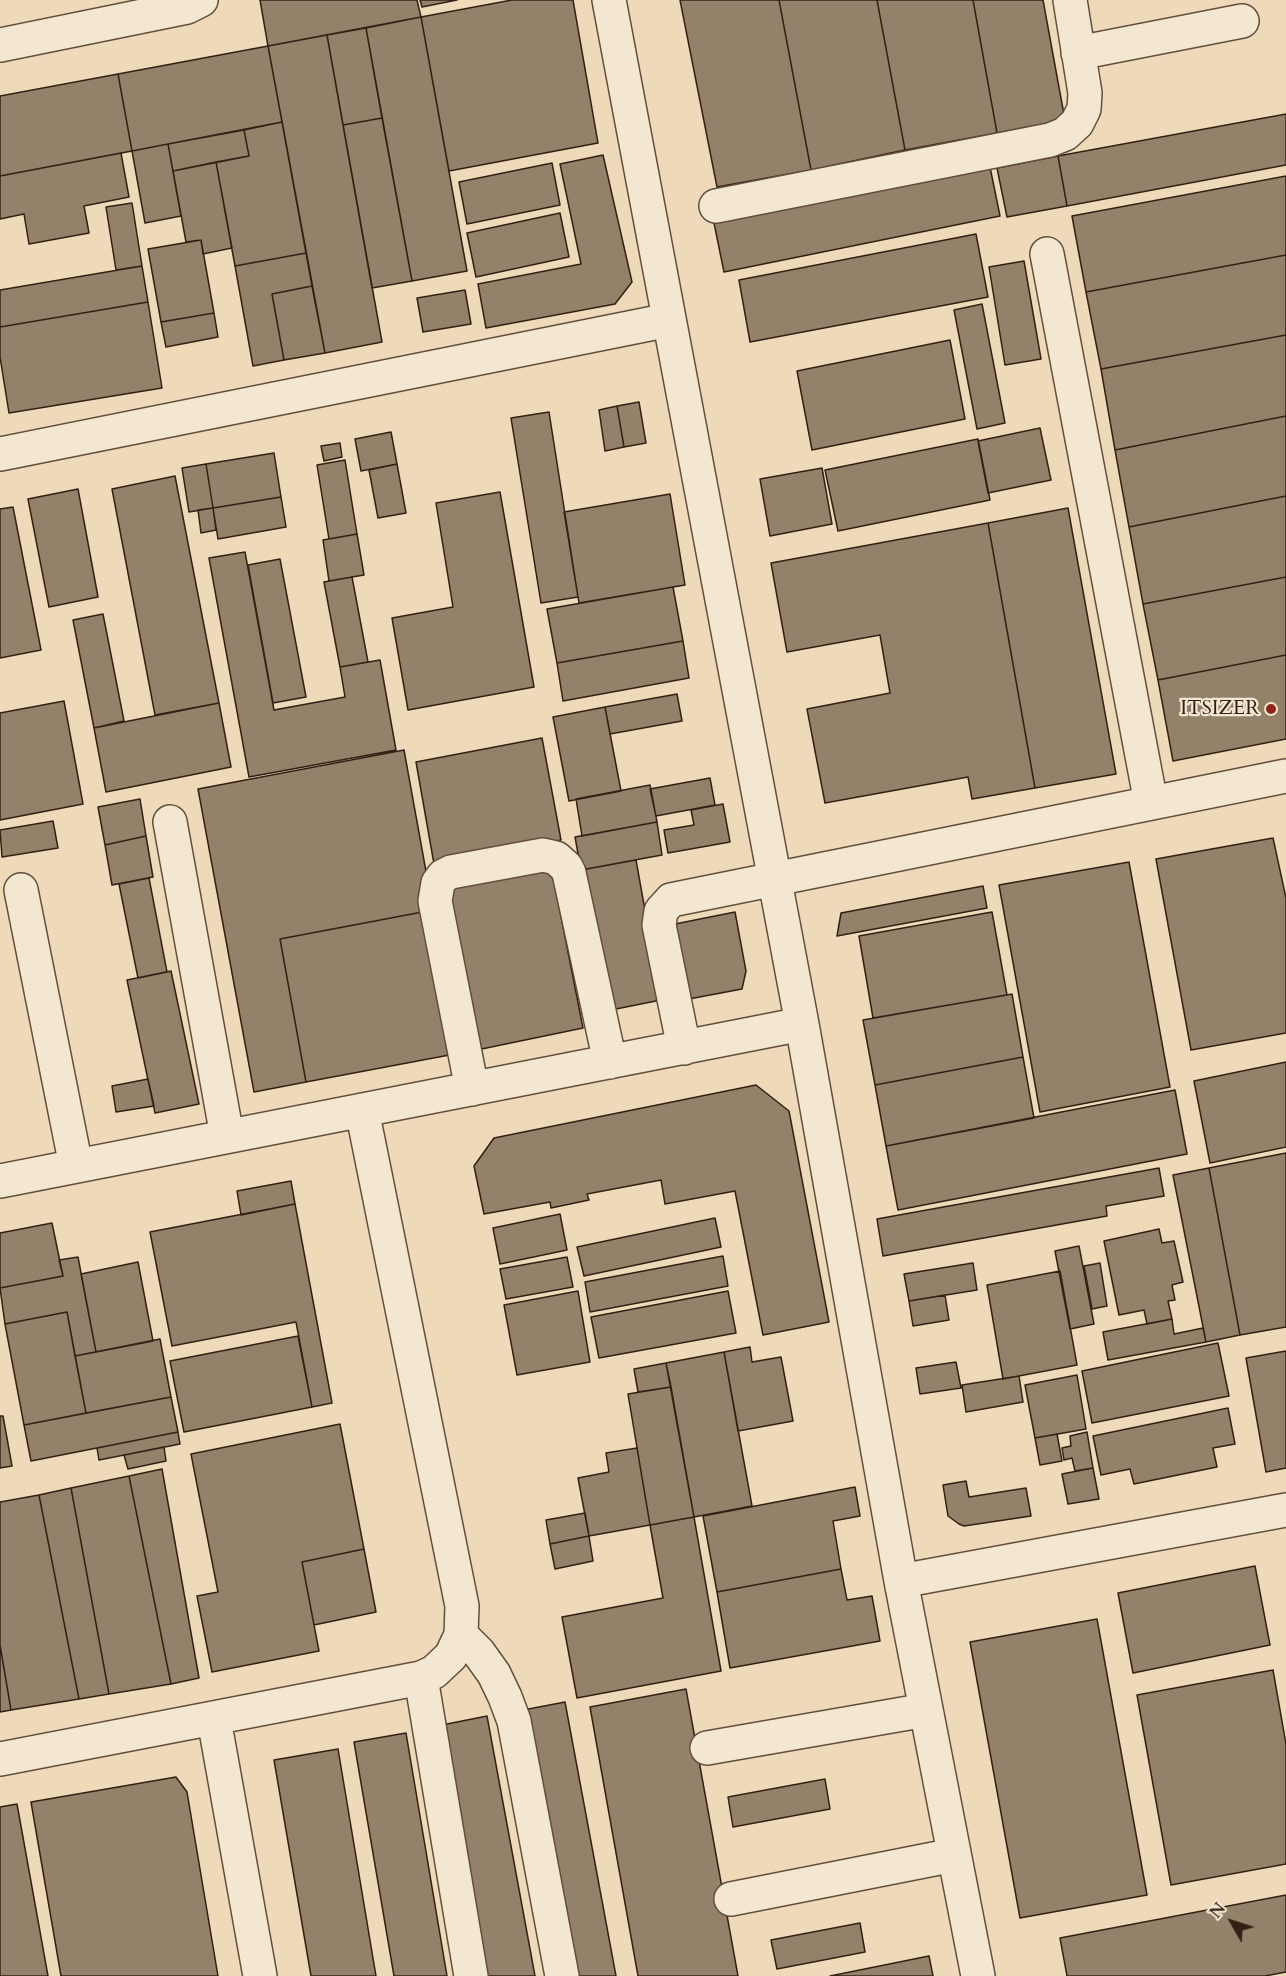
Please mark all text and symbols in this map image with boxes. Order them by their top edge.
place label: ITSIZER [1180,697,1259,721]
marker: ITSIZER [1264,702,1278,716]
north arrow [1202,1892,1262,1952]
text: N [1205,1898,1231,1923]

